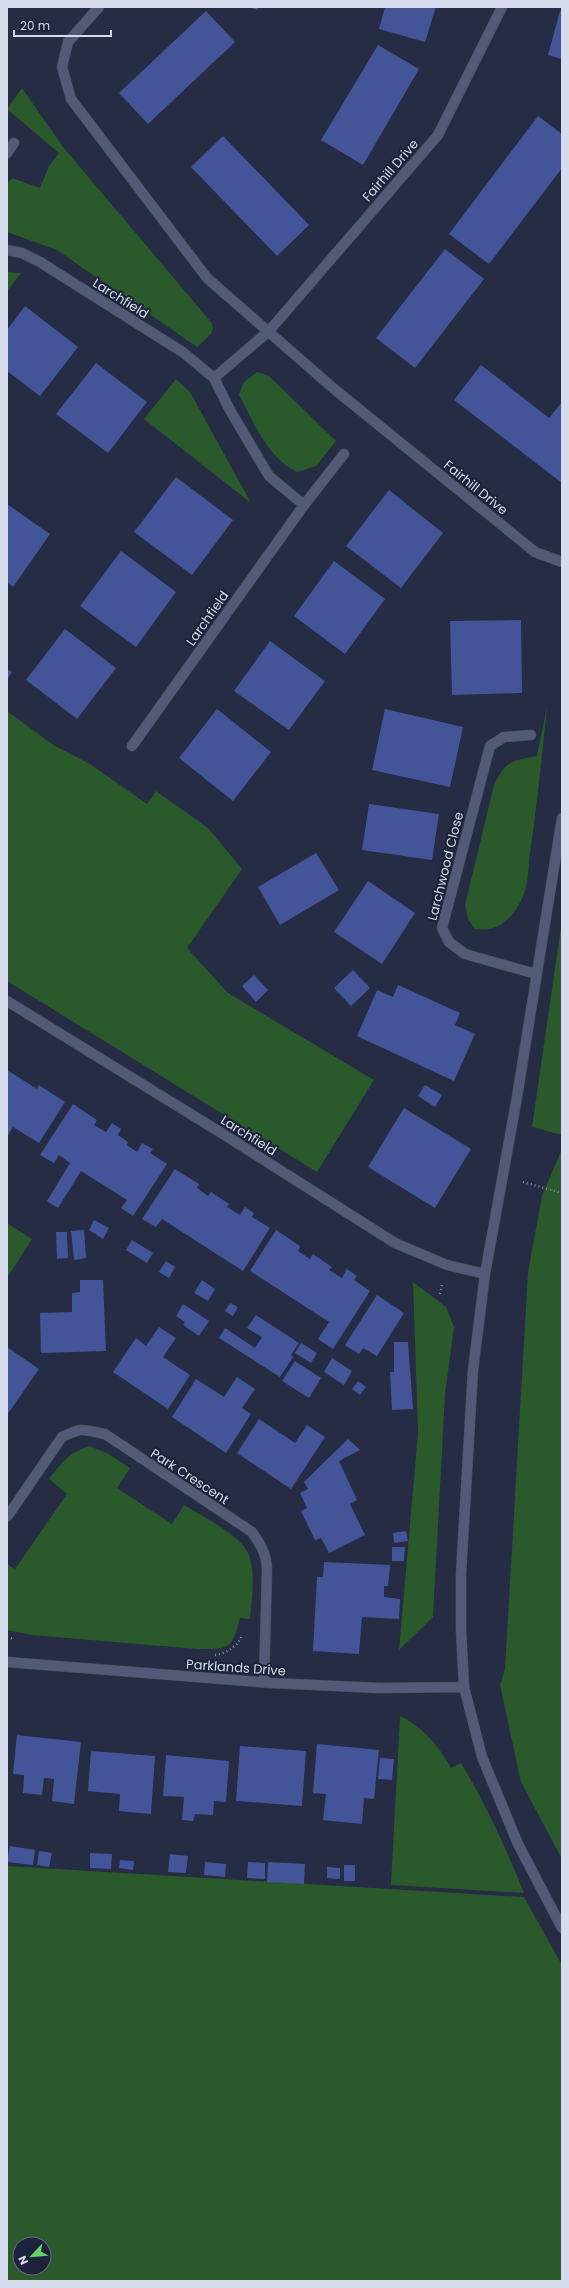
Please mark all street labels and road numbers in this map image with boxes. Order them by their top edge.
street label: Fairhill Drive [358,135,423,206]
street label: Larchfield [89,274,152,323]
street label: Fairhill Drive [440,456,512,519]
street label: Larchfield [182,587,233,650]
street label: Larchwood Close [423,810,468,922]
street label: Larchfield [217,1111,280,1160]
street label: Park Crescent [147,1444,233,1509]
street label: Parklands Drive [186,1655,286,1680]

